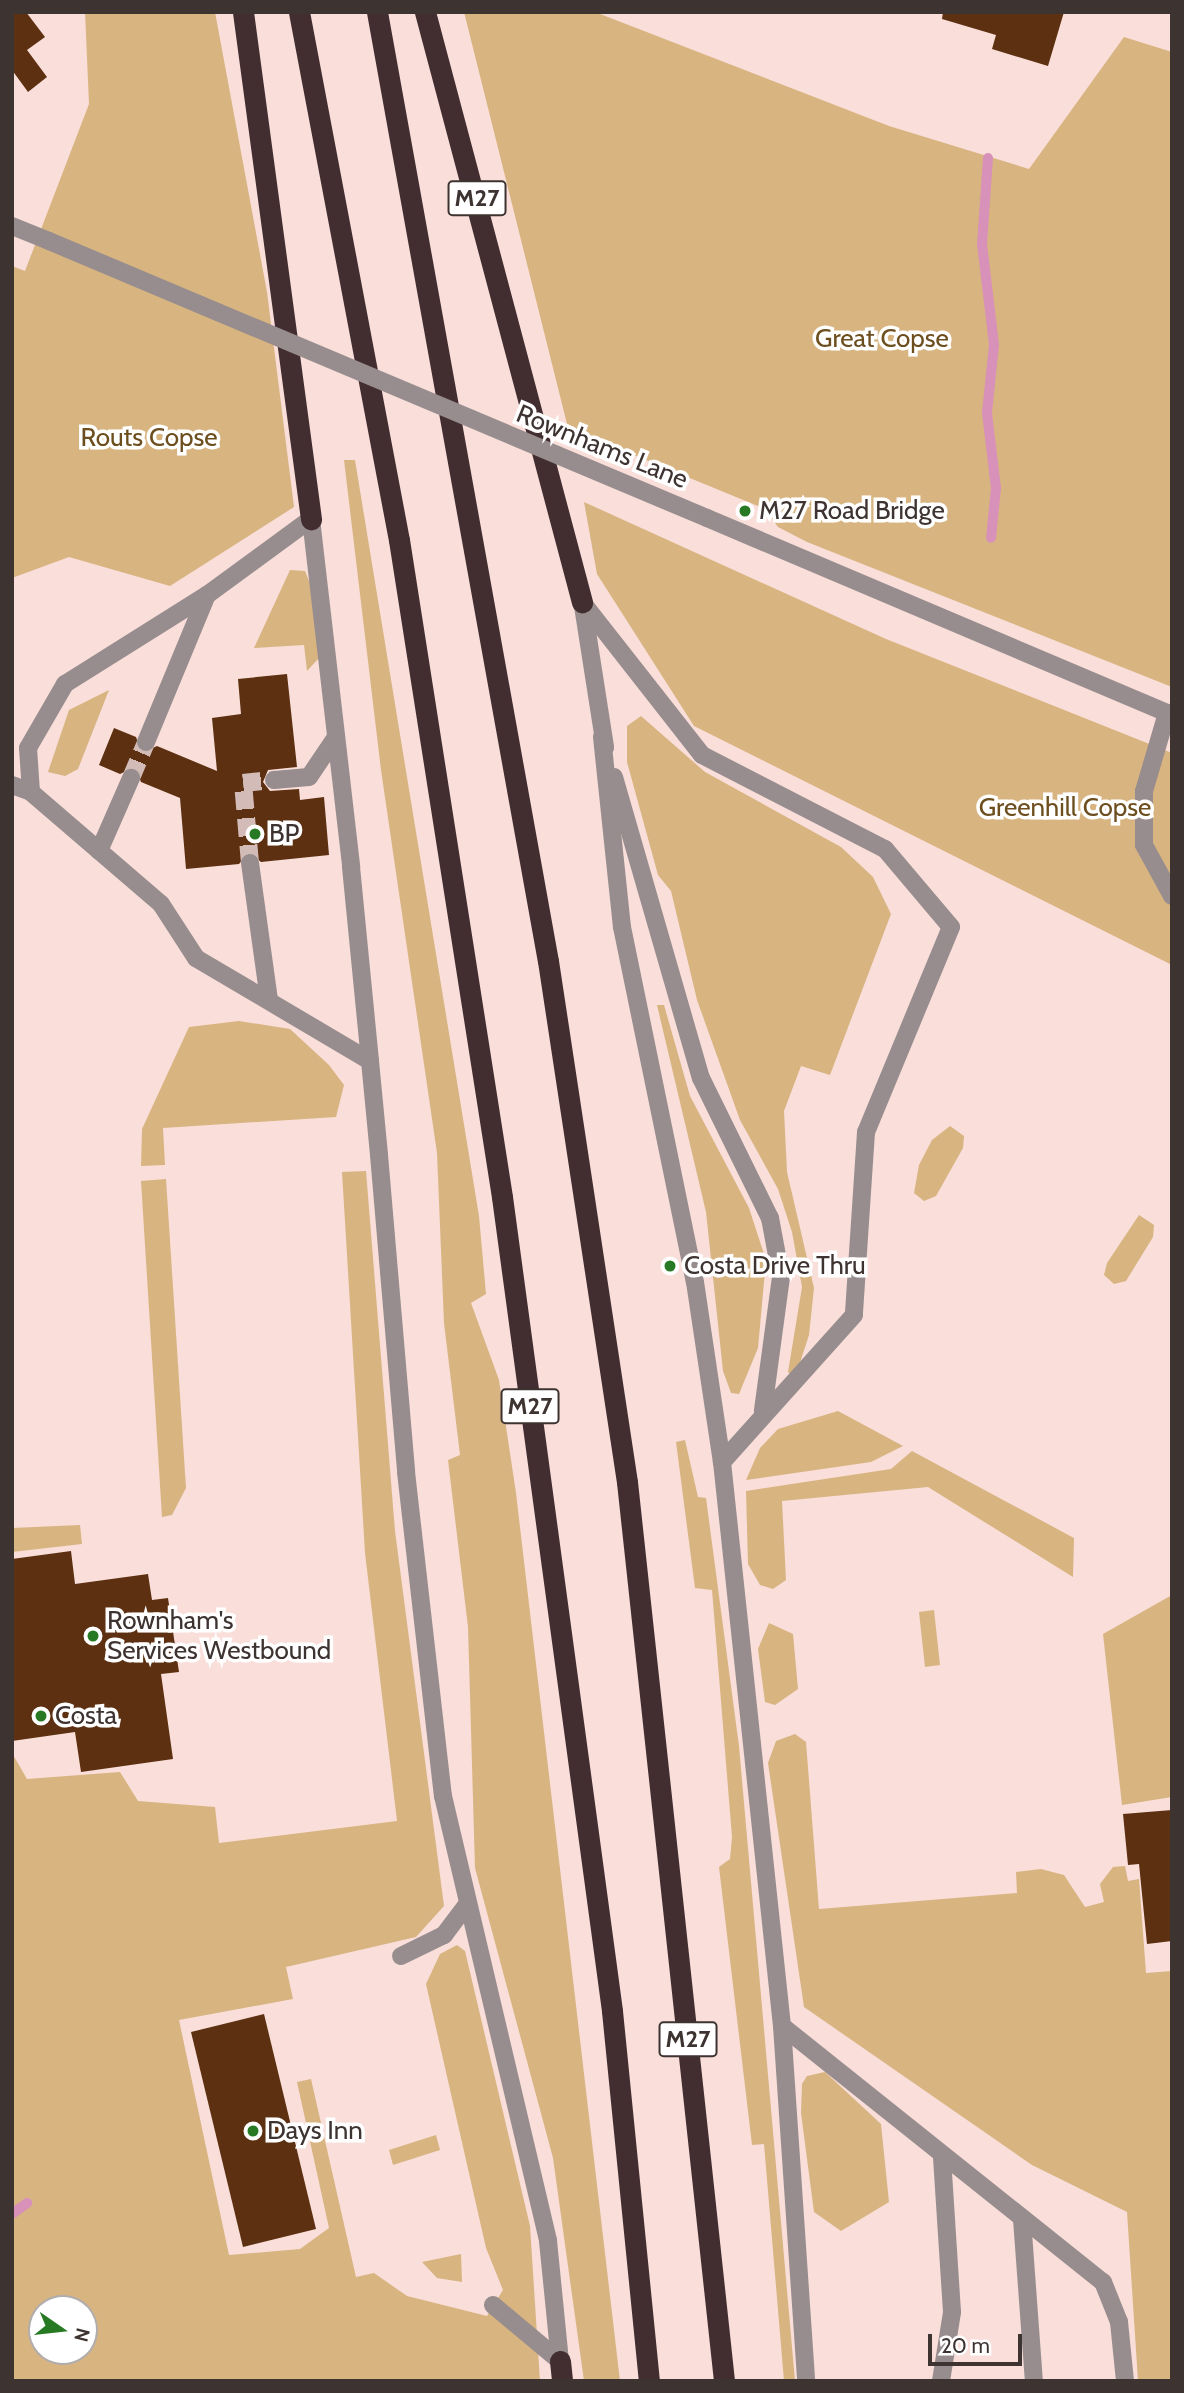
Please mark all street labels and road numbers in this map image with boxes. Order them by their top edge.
road number: M27 [447,178,507,218]
street label: Rownhams Lane [512,398,692,496]
road number: M27 [500,1386,560,1426]
road number: M27 [658,2018,718,2060]

